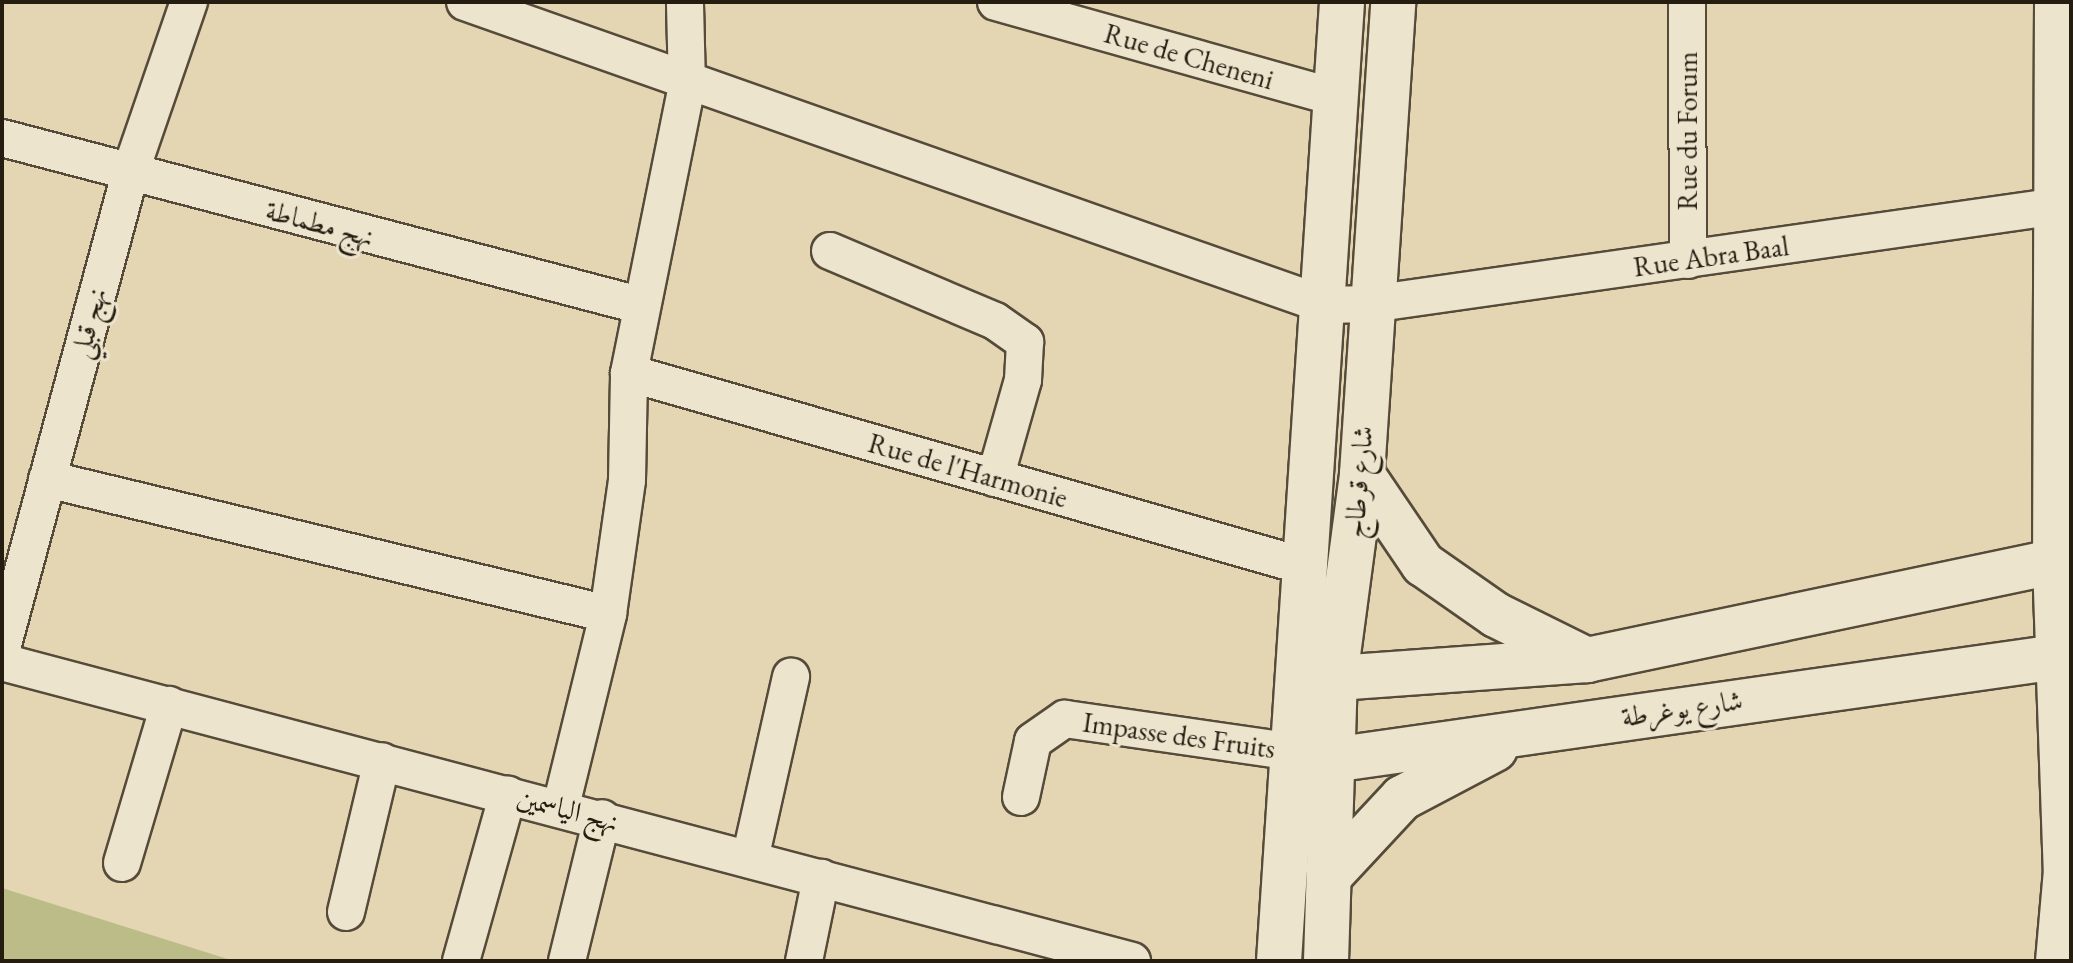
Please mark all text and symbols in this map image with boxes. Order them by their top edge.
street label: Rue de Cheneni [1101,16,1277,96]
street label: Rue du Forum [1670,51,1704,211]
street label: نهج مطماطة [262,192,378,254]
street label: Rue Abra Baal [1631,228,1791,284]
street label: نهج قبلي [62,284,114,362]
street label: شارع قرطاج [1336,424,1380,540]
street label: Rue de l'Harmonie [865,426,1071,514]
street label: شارع يوغرطة [1619,683,1745,733]
street label: Impasse des Fruits [1081,705,1277,765]
street label: نهج الياسمين [514,779,622,839]

